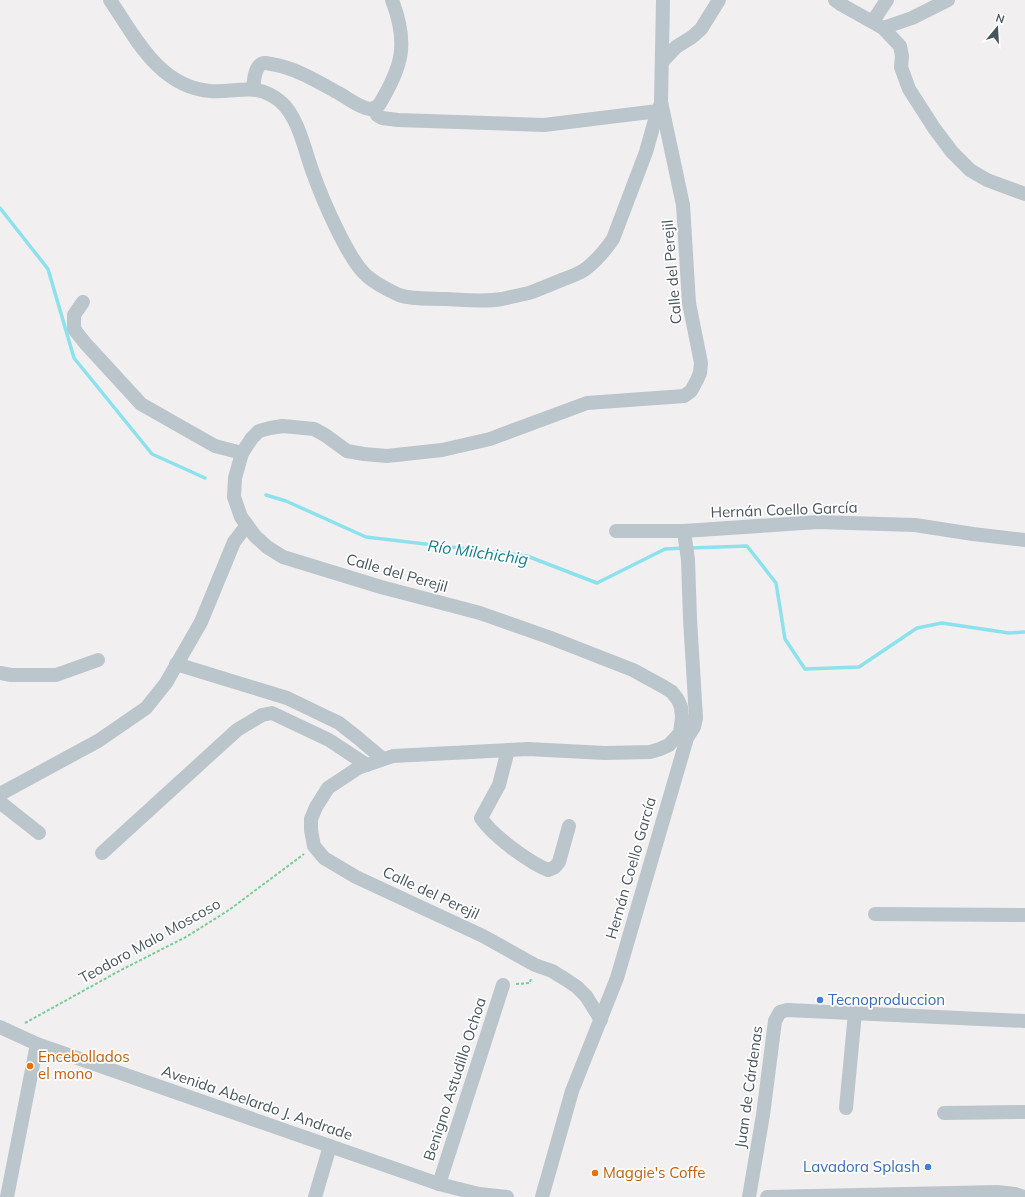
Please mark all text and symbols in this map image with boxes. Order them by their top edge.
north arrow [977,8,1017,48]
text: N [994,11,1006,26]
street label: Calle del Perejil [657,219,686,325]
street label: Hernán Coello García [710,497,858,522]
water label: Río Milchichig [426,535,530,569]
street label: Calle del Perejil [344,549,450,596]
street label: Hernán Coello García [601,795,660,941]
street label: Calle del Perejil [380,862,483,923]
street label: Teodoro Malo Moscoso [76,894,224,987]
place label: Tecnoproduccion [828,990,945,1009]
street label: Benigno Astudillo Ochoa [419,995,490,1163]
marker: Tecnoproduccion [815,995,825,1005]
street label: Juan de Cárdenas [731,1025,766,1149]
place label: Encebollados el mono [38,1047,130,1083]
marker: Encebollados el mono [25,1061,35,1071]
street label: Avenida Abelardo J. Andrade [159,1061,355,1144]
place label: Lavadora Splash [803,1157,920,1176]
marker: Lavadora Splash [923,1162,933,1172]
place label: Maggie's Coffe [603,1163,705,1182]
marker: Maggie's Coffe [590,1168,600,1178]

